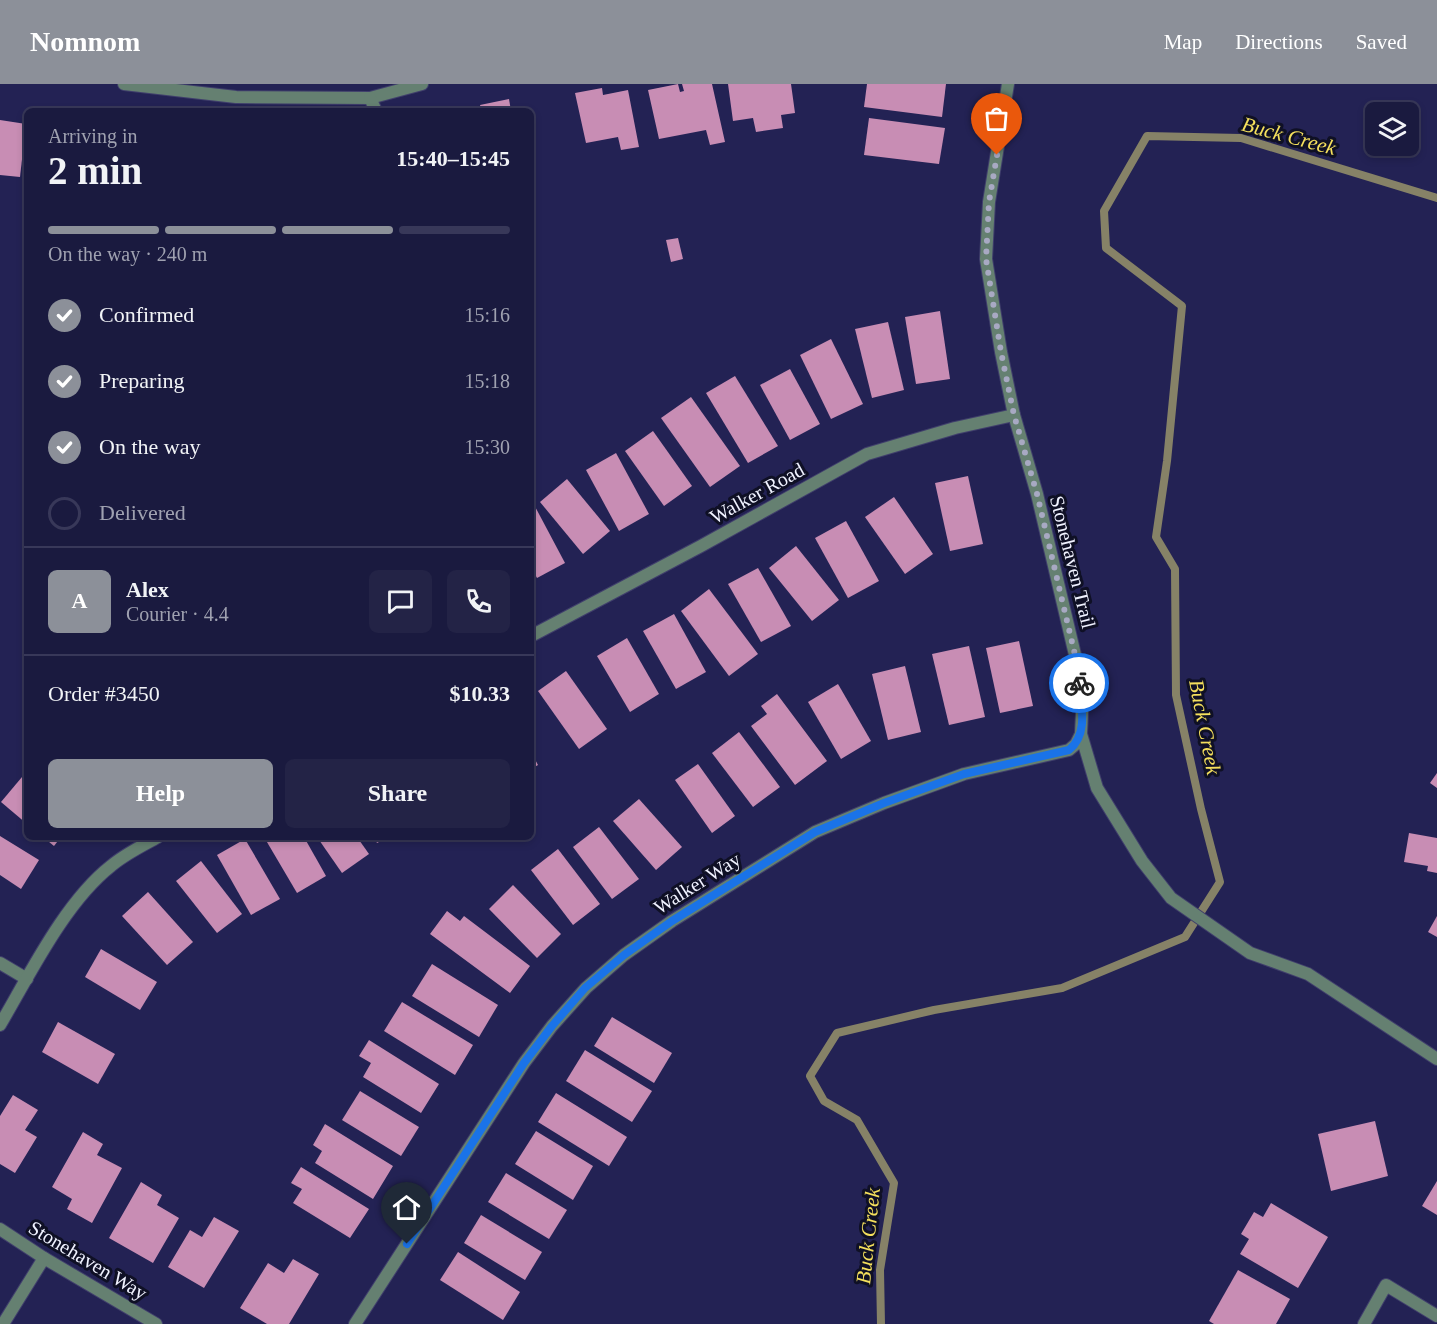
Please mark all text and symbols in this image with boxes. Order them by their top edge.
text: Nomnom [30,26,140,57]
text: Map [1164,30,1202,54]
text: Directions [1235,30,1323,54]
text: Saved [1356,30,1407,54]
pin [971,93,1022,155]
icon: bag [980,102,1013,135]
map controls [1365,102,1419,156]
button: layers [1365,102,1419,156]
water label: Buck Creek [1239,112,1339,160]
text: Arriving in [48,125,137,147]
text: 15:40–15:45 [396,146,510,171]
text: 2 min [48,149,142,192]
text: On the way · 240 m [48,243,207,265]
icon: check [48,299,81,332]
text: Confirmed [99,302,194,327]
text: 15:16 [464,304,510,326]
icon: check [48,365,81,398]
text: Preparing [99,368,185,393]
text: 15:18 [464,370,510,392]
icon: check [48,431,81,464]
text: On the way [99,434,200,459]
text: 15:30 [464,436,510,458]
street label: Walker Road [706,458,808,528]
street label: Stonehaven Trail [1046,493,1100,631]
text: Delivered [99,500,186,525]
button: chat [369,570,432,633]
button: phone [447,570,510,633]
text: Alex [126,577,169,602]
text: A [72,588,87,613]
text: Courier · 4.4 [126,603,229,625]
courier [1049,653,1109,713]
icon: bike [1063,667,1096,700]
water label: Buck Creek [1184,677,1226,777]
text: Order #3450 [48,681,160,706]
text: $10.33 [450,681,510,706]
button: Help [48,759,273,828]
button: Share [285,759,510,828]
street label: Walker Way [650,848,745,919]
pin [381,1182,432,1244]
water label: Buck Creek [851,1186,885,1285]
icon: home [390,1191,423,1224]
street label: Stonehaven Way [24,1216,151,1305]

